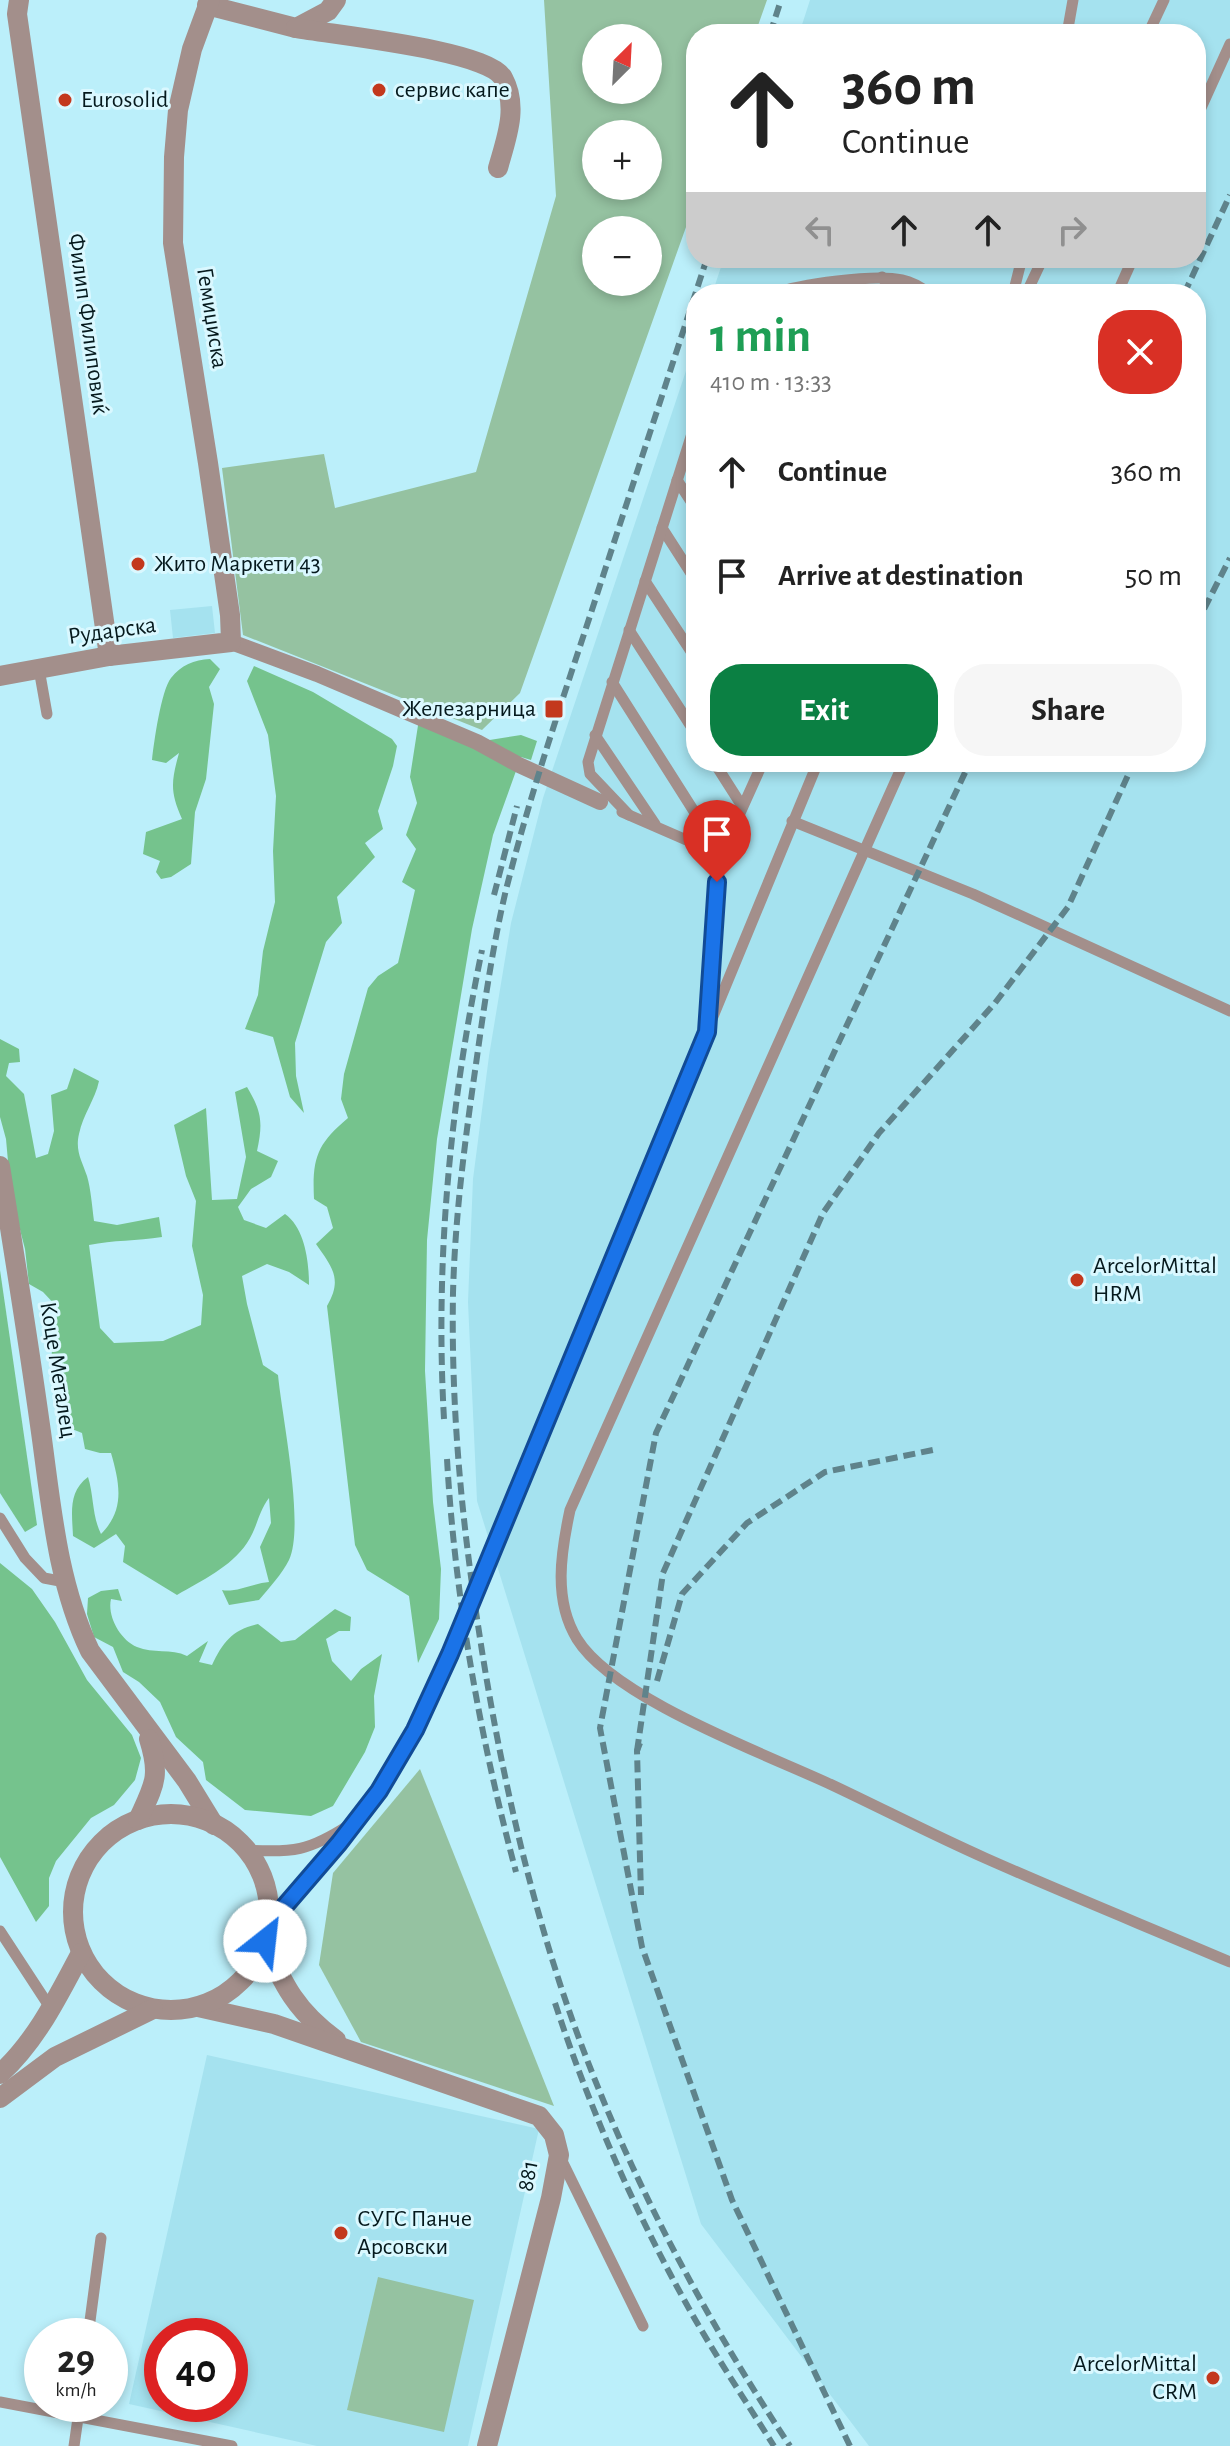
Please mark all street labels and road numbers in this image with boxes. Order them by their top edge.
street label: Филип Филиповиќ [63,232,113,416]
street label: Гемиџиска [192,266,232,370]
street label: Рударска [66,613,158,649]
street label: Коце Металец [35,1300,81,1440]
street label: 881 [513,2158,543,2194]

